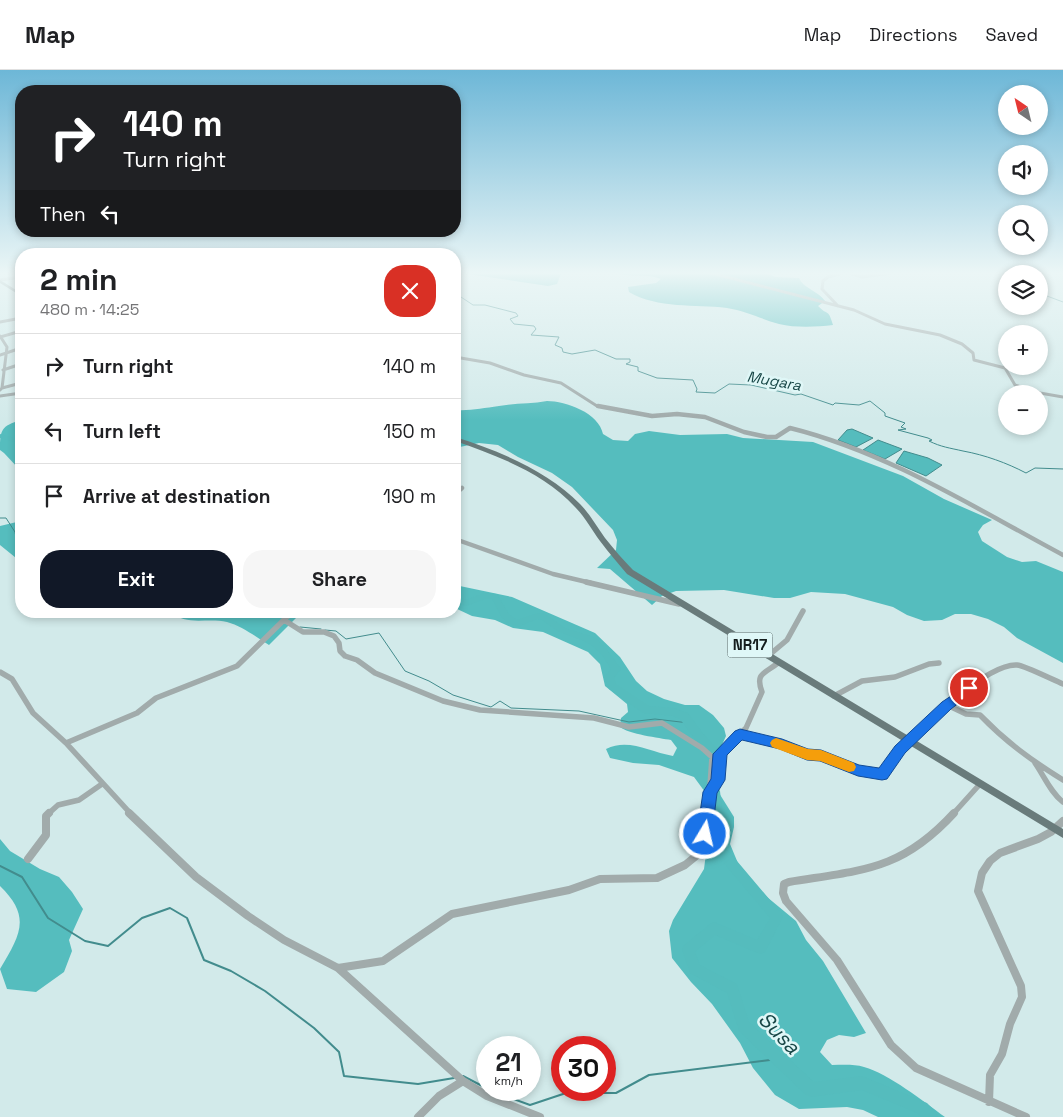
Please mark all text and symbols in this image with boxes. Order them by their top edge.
text: Map [25,19,75,50]
text: Map [804,23,841,46]
text: Directions [869,23,958,46]
text: Saved [986,23,1038,46]
north arrow [998,85,1048,135]
map controls [998,85,1048,435]
text: 140 m [123,102,223,146]
icon: right [40,105,105,170]
text: Turn right [123,145,226,173]
button: sound [998,145,1048,195]
icon: left [96,200,124,228]
text: Then [40,202,86,227]
button: search [998,205,1048,255]
text: 2 min [40,260,118,299]
button: close [384,265,436,317]
button: layers [998,265,1048,315]
text: 480 m · 14:25 [40,299,139,320]
button: + [998,325,1048,375]
icon: right [40,352,68,380]
text: Turn right [83,354,173,379]
text: 140 m [383,354,436,379]
water label: Mugara [746,366,803,395]
button: − [998,385,1048,435]
icon: left [40,417,68,445]
text: Turn left [83,419,161,444]
text: 150 m [383,419,436,444]
icon: arrive [40,482,68,510]
text: Arrive at destination [83,484,271,509]
text: 190 m [383,484,436,509]
button: Exit [40,550,233,608]
button: Share [243,550,436,608]
road number: NR17 [728,632,772,658]
pin [948,667,990,709]
icon: arrive [955,674,983,702]
position arrow [678,807,730,859]
water label: Susa [753,1006,807,1060]
speed limit sign: 30 [551,1036,616,1101]
text: 21 [495,1046,522,1078]
text: km/h [494,1073,523,1089]

